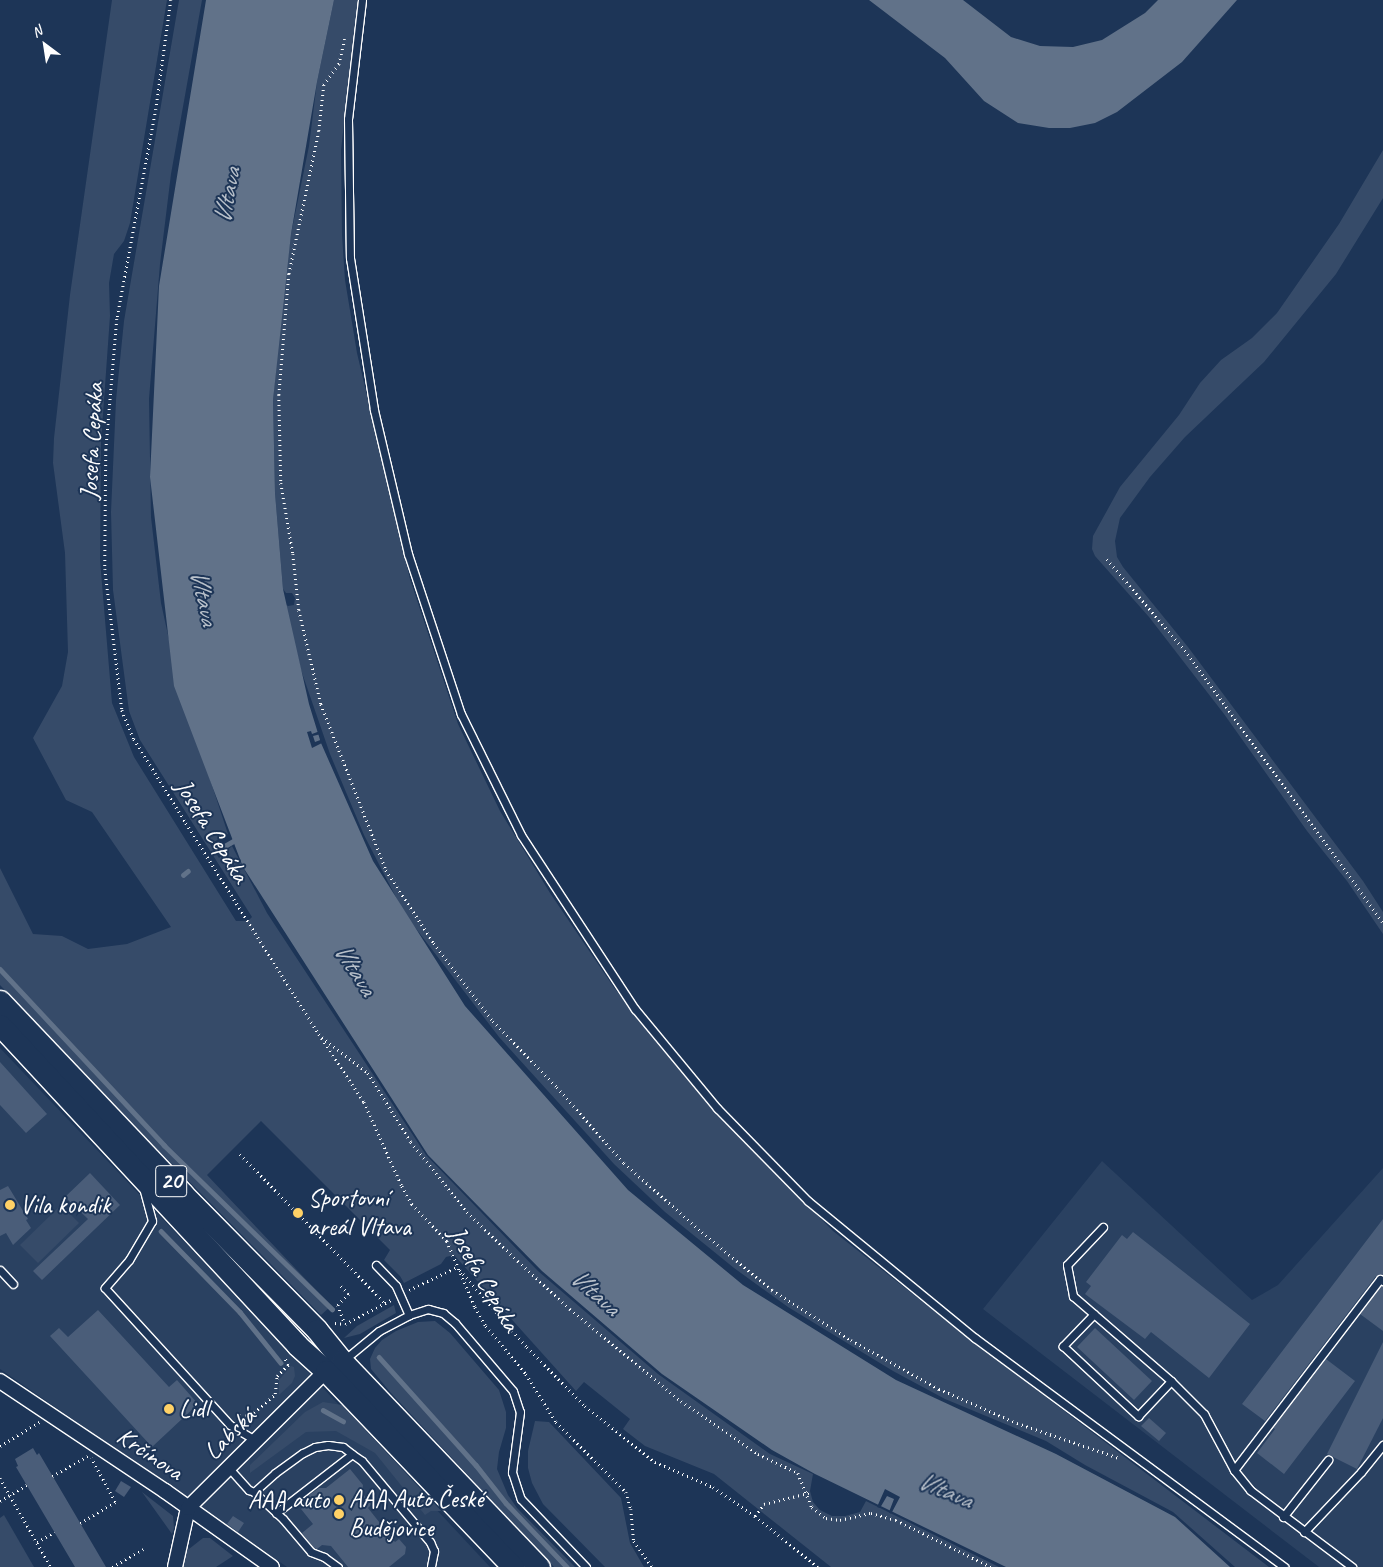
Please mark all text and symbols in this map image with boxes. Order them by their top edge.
north arrow [20,20,70,70]
text: N [29,22,45,41]
water label: Vltava [206,165,248,227]
street label: Josefa Cepáka [74,382,110,500]
water label: Vltava [183,566,225,628]
street label: Josefa Cepáka [168,774,256,888]
water label: Vltava [327,937,383,1001]
road number: 20 [155,1160,187,1202]
place label: Sportovní areál Vltava [308,1184,411,1243]
place label: Vila kondik [20,1190,110,1220]
marker: Vila kondik [4,1199,16,1211]
marker: Sportovní areál Vltava [292,1207,304,1219]
street label: Josefa Cepáka [442,1221,526,1337]
water label: Vltava [564,1262,626,1322]
place label: Lidl [179,1394,209,1424]
street label: Labská [198,1402,262,1466]
marker: Lidl [163,1403,175,1415]
street label: Krčínova [111,1421,189,1487]
water label: Vltava [913,1465,977,1515]
place label: AAA auto [248,1485,329,1515]
place label: AAA Auto České Budějovice [349,1485,483,1544]
marker: AAA auto [333,1494,345,1506]
marker: AAA Auto České Budějovice [333,1508,345,1520]

